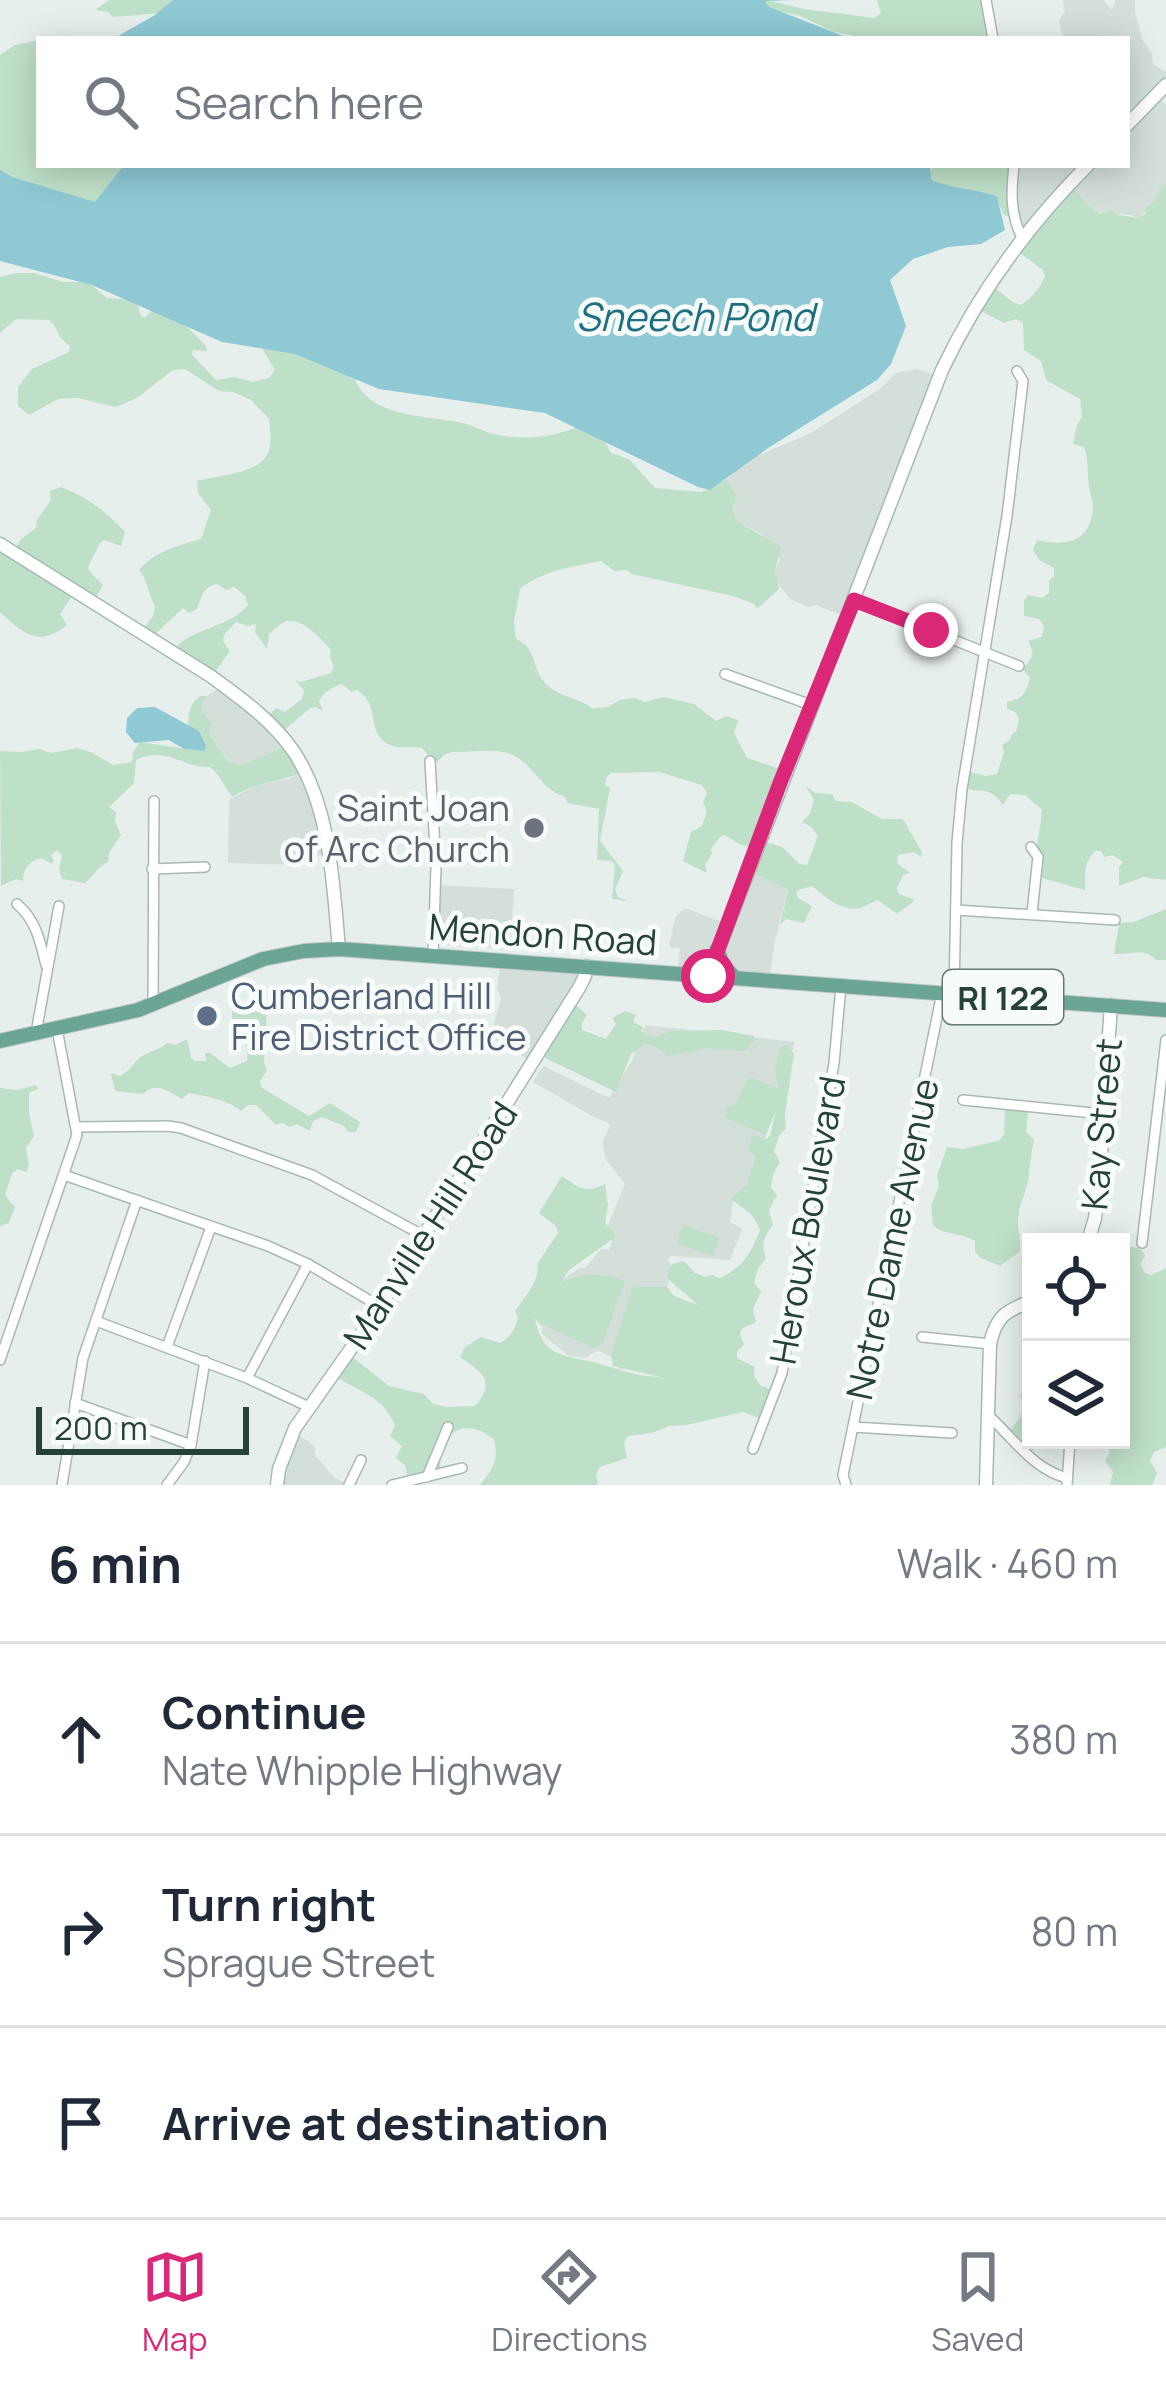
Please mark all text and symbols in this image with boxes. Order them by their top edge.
search box [36,36,1130,168]
icon: search [78,69,144,135]
text: Search here [174,71,424,133]
water label: Sneech Pond [576,289,819,343]
route end [904,603,958,657]
place label: Saint Joan of Arc Church [284,783,510,873]
marker: Saint Joan of Arc Church [521,815,547,841]
street label: Mendon Road [427,902,659,966]
route start [681,949,735,1003]
road number: RI 122 [943,970,1063,1024]
place label: Cumberland Hill Fire District Office [231,971,527,1061]
marker: Cumberland Hill Fire District Office [194,1003,220,1029]
street label: Kay Street [1069,1036,1133,1212]
street label: Heroux Boulevard [758,1072,856,1368]
street label: Notre Dame Avenue [834,1074,950,1404]
street label: Manville Hill Road [332,1092,528,1358]
map controls [1022,1233,1130,1449]
button: locate [1022,1233,1130,1341]
button: layers [1022,1341,1130,1449]
scale bar [36,1401,249,1454]
text: 200 m [54,1405,148,1450]
text: 6 min [48,1529,182,1598]
text: Walk · 460 m [897,1536,1118,1590]
text: Continue [162,1681,367,1743]
icon: ahead [48,1706,114,1772]
text: 380 m [1009,1712,1118,1766]
text: Nate Whipple Highway [162,1743,562,1797]
text: Turn right [162,1873,376,1935]
icon: right [48,1898,114,1964]
text: 80 m [1031,1904,1118,1958]
text: Sprague Street [162,1935,435,1989]
icon: arrive [48,2090,114,2156]
text: Arrive at destination [162,2092,609,2154]
tab: Map [142,2244,208,2361]
tab: Directions [491,2244,648,2361]
tab: Saved [931,2244,1024,2361]

